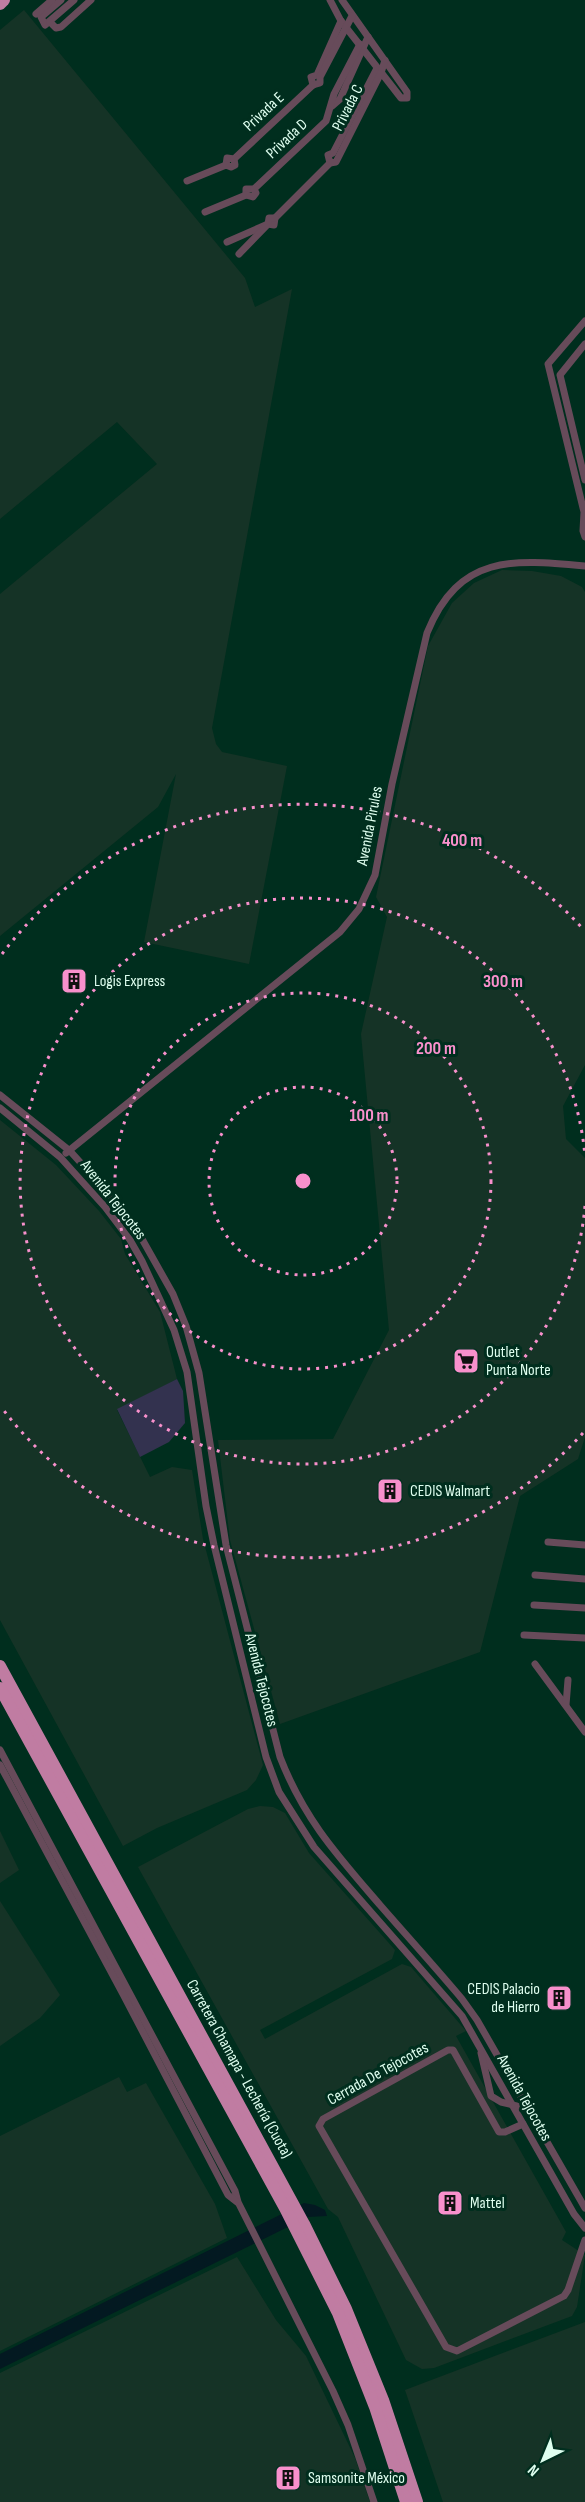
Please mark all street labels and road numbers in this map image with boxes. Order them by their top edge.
street label: Privada C [328,81,368,134]
street label: Privada E [240,89,288,135]
street label: Privada D [262,115,312,163]
street label: Avenida Pirules [353,784,387,868]
street label: Avenida Tejocotes [75,1156,150,1244]
street label: Avenida Tejocotes [240,1630,282,1729]
street label: Carretera Chamapa - Lechería (Cuota) [182,1976,296,2162]
street label: Cerrada De Tejocotes [324,2038,432,2110]
street label: Avenida Tejocotes [492,2051,556,2145]

